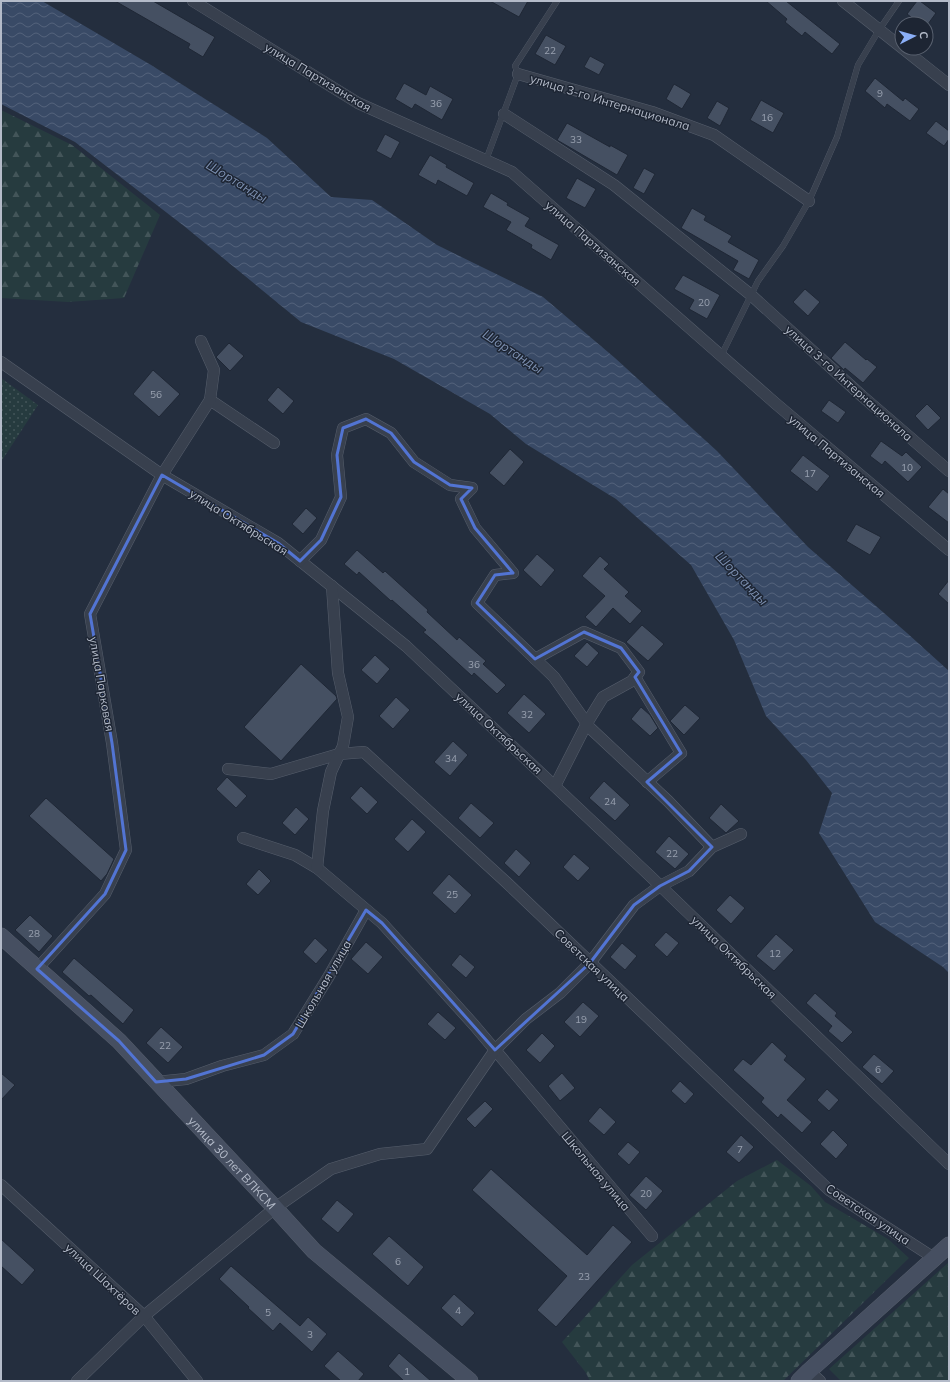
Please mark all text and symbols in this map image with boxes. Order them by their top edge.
north arrow [894,16,934,56]
text: С [917,30,931,40]
street label: улица Партизанская [262,39,374,115]
house number: 22 [544,44,556,57]
street label: улица 3-го Интернационала [528,71,692,133]
house number: 9 [877,87,883,100]
house number: 36 [430,97,442,110]
house number: 16 [761,111,773,124]
house number: 33 [570,133,582,146]
water label: Шортанды [203,156,271,206]
street label: улица Партизанская [542,197,644,289]
house number: 20 [698,296,710,309]
street label: улица 3-го Интернационала [782,322,916,444]
water label: Шортанды [480,326,546,377]
house number: 56 [150,388,162,401]
street label: улица Партизанская [786,411,888,501]
house number: 10 [901,461,913,474]
house number: 17 [804,467,816,480]
street label: улица Октябрьская [187,486,291,558]
water label: Шортанды [712,548,772,609]
street label: улица Парковая [86,635,118,733]
house number: 36 [468,658,480,671]
street label: улица Октябрьская [452,689,546,777]
house number: 32 [521,708,533,721]
house number: 34 [445,752,457,765]
house number: 24 [604,795,616,808]
house number: 22 [666,847,678,860]
house number: 25 [446,888,458,901]
street label: улица Октябрьская [688,912,780,1002]
street label: Советская улица [551,925,633,1005]
house number: 28 [28,927,40,940]
street label: Школьная улица [292,937,354,1031]
house number: 12 [769,947,781,960]
house number: 19 [575,1013,587,1026]
house number: 22 [159,1039,171,1052]
house number: 6 [875,1063,881,1076]
street label: улица 30 лет ВЛКСМ [185,1113,279,1212]
street label: Школьная улица [558,1128,634,1214]
house number: 7 [737,1143,743,1156]
street label: Советская улица [823,1180,913,1248]
house number: 20 [640,1187,652,1200]
street label: улица Шахтёров [62,1240,144,1318]
house number: 6 [395,1255,401,1268]
house number: 23 [578,1270,590,1283]
house number: 4 [455,1304,461,1317]
house number: 5 [265,1306,271,1319]
house number: 3 [307,1328,313,1341]
house number: 1 [404,1365,410,1378]

